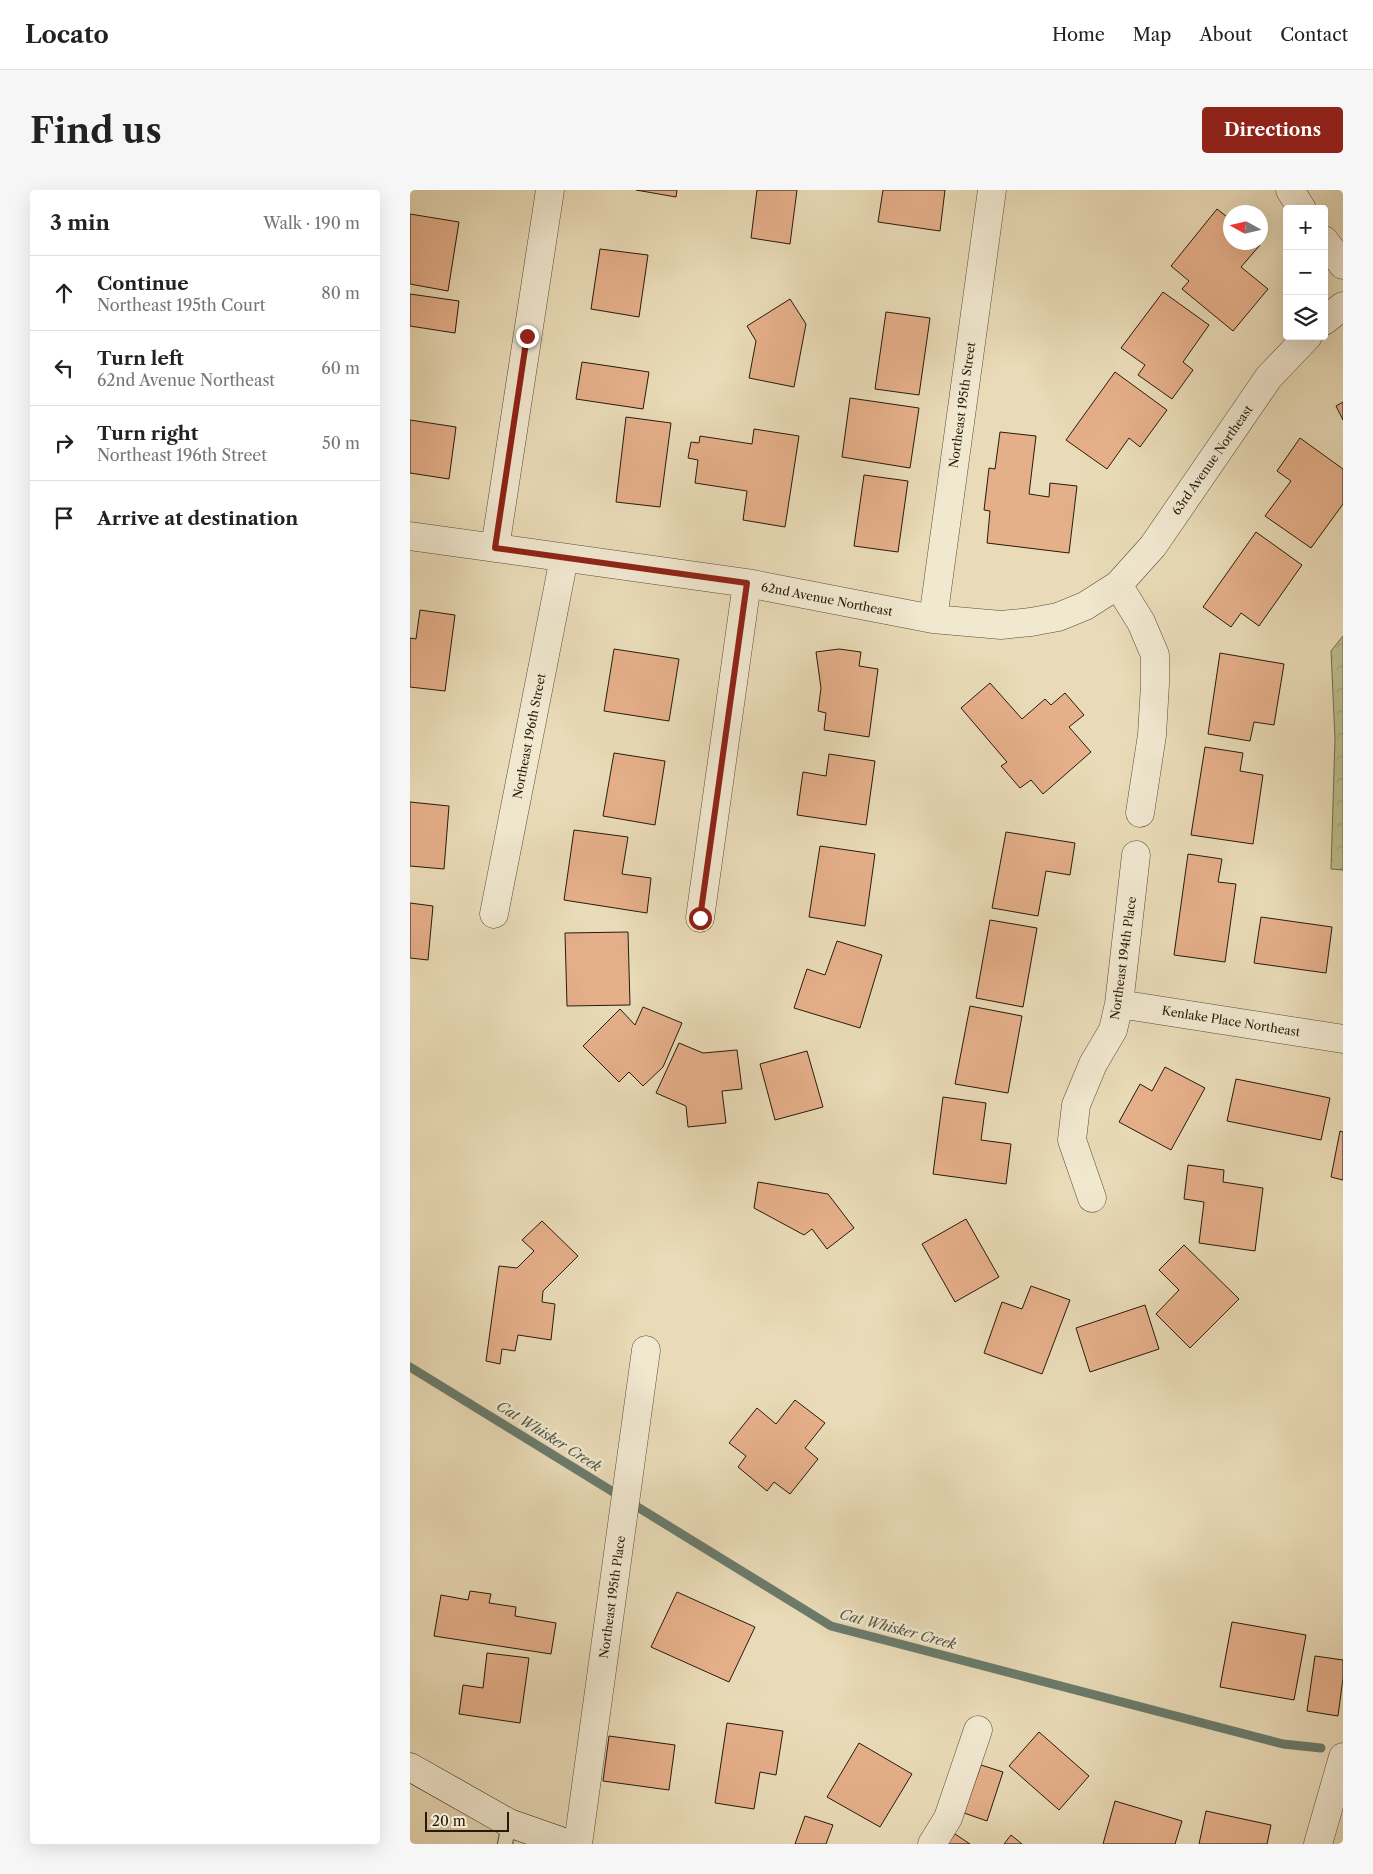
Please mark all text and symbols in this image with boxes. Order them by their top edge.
text: Locato [25,20,109,49]
text: Home [1052,24,1105,46]
text: Map [1133,24,1171,46]
text: About [1199,24,1252,46]
text: Contact [1280,24,1348,46]
button: Directions [1202,107,1343,153]
text: Find us [30,109,162,152]
north arrow [1223,205,1268,250]
map controls [1283,205,1328,340]
button: + [1283,205,1328,250]
text: 3 min [50,210,110,235]
text: Walk · 190 m [263,213,360,233]
button: − [1283,250,1328,295]
text: Continue [97,272,189,295]
icon: ahead [50,279,78,307]
text: 80 m [321,283,360,303]
text: Northeast 195th Court [97,295,265,315]
button: layers [1283,295,1328,340]
route end [516,325,539,348]
street label: Northeast 195th Street [946,340,978,469]
text: Turn left [97,347,184,370]
icon: left [50,354,78,382]
text: 60 m [321,358,360,378]
text: 62nd Avenue Northeast [97,370,275,390]
street label: 63rd Avenue Northeast [1168,402,1256,518]
text: Turn right [97,422,198,445]
icon: right [50,429,78,457]
text: 50 m [322,433,360,453]
text: Northeast 196th Street [97,445,267,465]
icon: arrive [50,504,78,532]
text: Arrive at destination [97,507,298,530]
street label: 62nd Avenue Northeast [760,579,895,619]
street label: Northeast 196th Street [509,671,549,800]
street label: Northeast 194th Place [1107,895,1139,1021]
route start [689,907,712,930]
street label: Kenlake Place Northeast [1161,1003,1302,1039]
water label: Cat Whisker Creek [493,1397,605,1476]
street label: Northeast 195th Place [596,1534,628,1659]
water label: Cat Whisker Creek [838,1605,959,1653]
scale bar [425,1809,509,1832]
text: 20 m [432,1812,466,1830]

